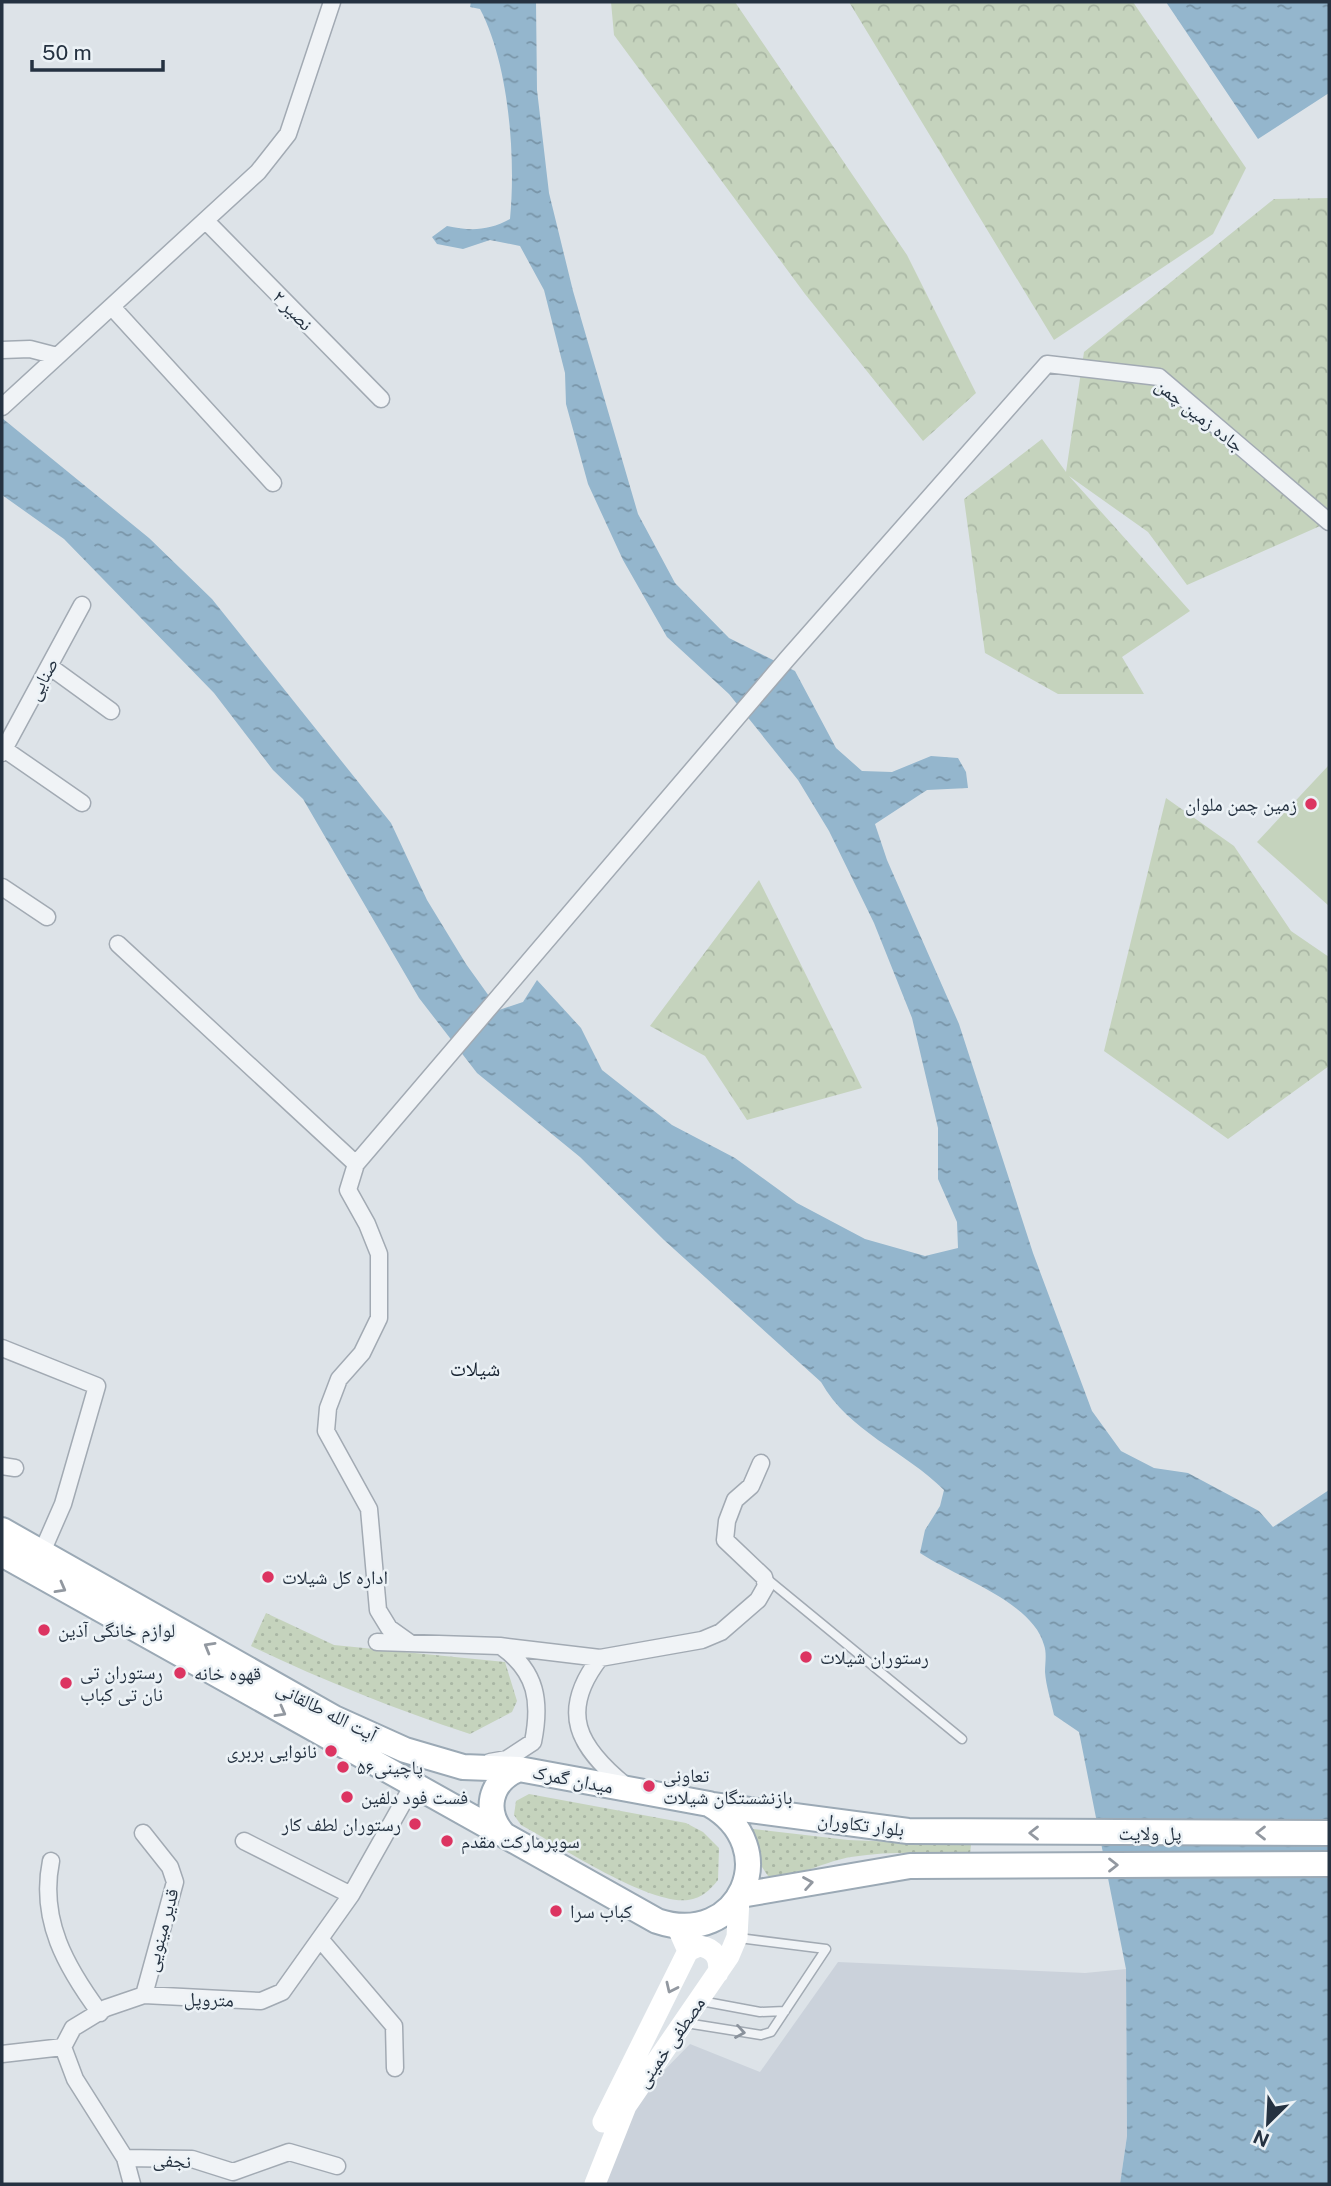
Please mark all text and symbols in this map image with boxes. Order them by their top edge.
scale bar [32,28,163,72]
text: 50 m [42,40,92,65]
street label: نصیر ۲ [268,285,317,335]
street label: جاده زمین چمن [1151,373,1249,457]
street label: صنایی [22,654,63,704]
place label: زمین چمن ملوان [1185,793,1297,816]
marker: زمین چمن ملوان [1303,796,1319,812]
district label: شیلات [450,1356,500,1381]
place label: اداره کل شیلات [282,1566,388,1589]
marker: اداره کل شیلات [260,1569,276,1585]
one-way arrow [54,1580,67,1593]
place label: لوازم خانگی آذین [58,1619,175,1644]
marker: لوازم خانگی آذین [36,1622,52,1638]
one-way arrow [204,1642,216,1655]
place label: رستوران شیلات [820,1646,929,1669]
marker: رستوران شیلات [798,1649,814,1665]
place label: رستوران تی نان تی کباب [80,1661,163,1706]
place label: قهوه خانه [194,1662,261,1685]
marker: قهوه خانه [172,1665,188,1681]
marker: رستوران تی نان تی کباب [58,1675,74,1691]
street label: آیت الله طالقانی [273,1676,382,1747]
one-way arrow [273,1704,286,1717]
place label: نانوایی بربری [227,1740,317,1763]
marker: نانوایی بربری [323,1743,339,1759]
place label: پاچینی۵۶ [357,1756,423,1779]
marker: پاچینی۵۶ [335,1759,351,1775]
street label: میدان گمرک [531,1760,615,1799]
place label: تعاونی بازنشستگان شیلات [663,1764,793,1809]
marker: تعاونی بازنشستگان شیلات [641,1778,657,1794]
place label: فست فود دلفین [361,1786,468,1809]
marker: فست فود دلفین [339,1789,355,1805]
street label: بلوار تکاوران [816,1808,906,1841]
place label: رستوران لطف کار [281,1813,401,1836]
marker: رستوران لطف کار [407,1816,423,1832]
street label: پل ولایت [1118,1822,1182,1845]
one-way arrow [1028,1825,1038,1841]
one-way arrow [1255,1825,1266,1841]
place label: سوپرمارکت مقدم [461,1830,580,1855]
marker: سوپرمارکت مقدم [439,1833,455,1849]
one-way arrow [1108,1857,1119,1873]
one-way arrow [802,1876,814,1891]
street label: قدیر مینویی [139,1886,184,1974]
place label: کباب سرا [570,1900,632,1923]
marker: کباب سرا [548,1903,564,1919]
one-way arrow [665,1981,679,1994]
street label: متروپل [184,1987,234,2012]
street label: مصطفی خمینی [631,1992,710,2092]
one-way arrow [734,2024,745,2039]
north arrow [1233,2088,1303,2158]
text: N [1250,2125,1272,2152]
street label: نجفی [152,2148,192,2173]

